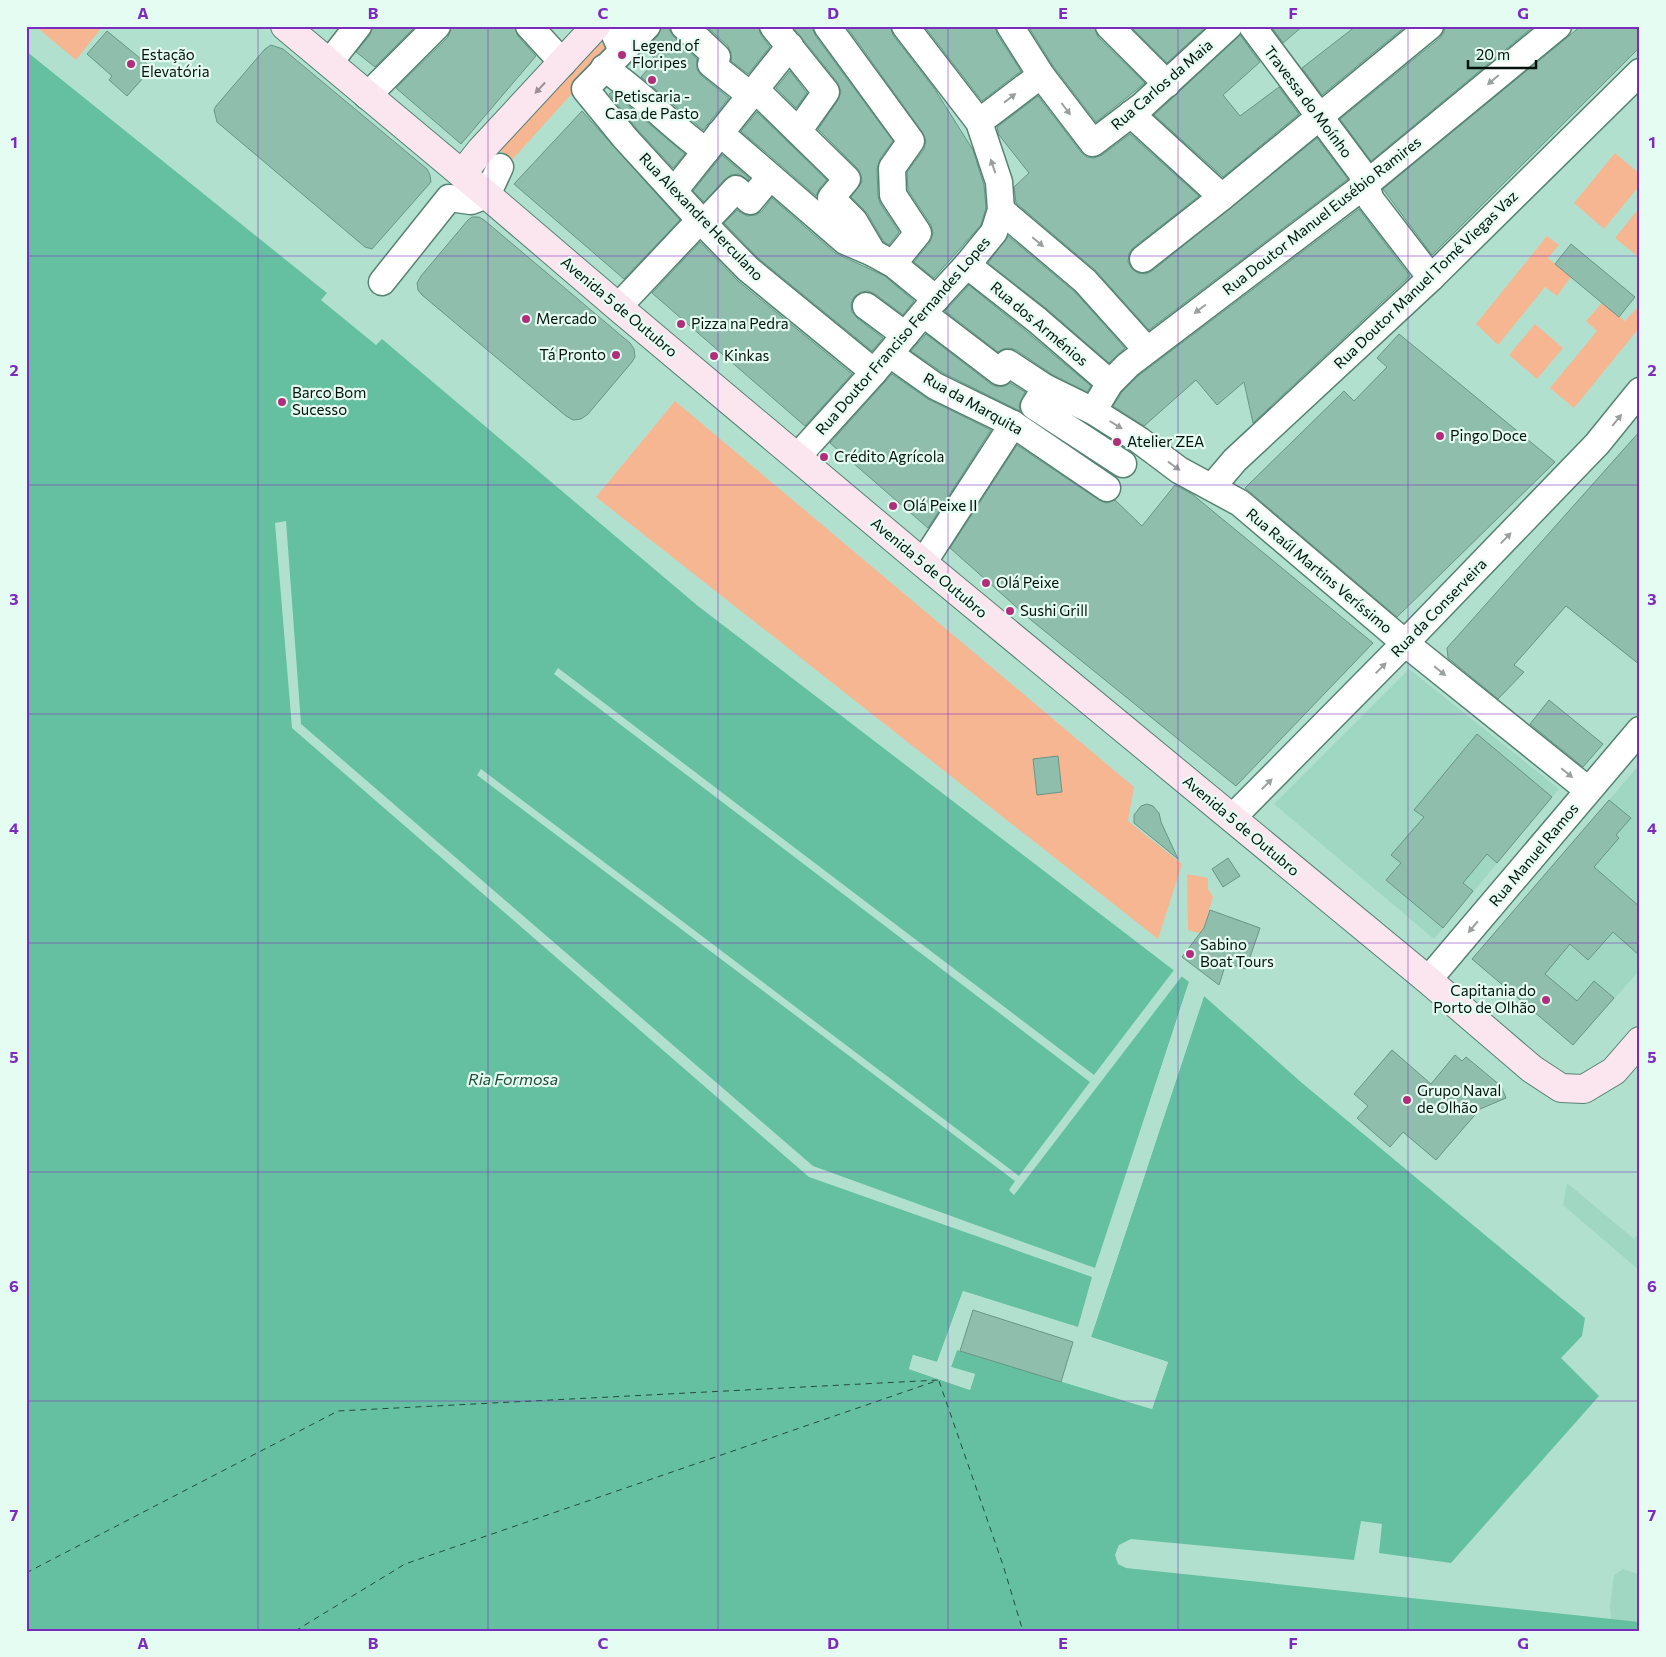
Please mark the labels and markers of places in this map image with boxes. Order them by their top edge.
place label: Legend of Floripes [632,36,699,71]
place label: Estação Elevatória [141,45,210,80]
marker: Legend of Floripes [616,49,628,61]
marker: Estação Elevatória [125,58,137,70]
marker: Petiscaria - Casa de Pasto [646,74,658,86]
place label: Petiscaria - Casa de Pasto [605,87,699,122]
place label: Mercado [536,309,597,327]
marker: Mercado [520,313,532,325]
place label: Pizza na Pedra [691,314,789,332]
marker: Pizza na Pedra [675,318,687,330]
place label: Tá Pronto [539,345,606,363]
place label: Kinkas [724,346,769,364]
marker: Tá Pronto [610,349,622,361]
marker: Kinkas [708,350,720,362]
place label: Barco Bom Sucesso [292,383,366,418]
marker: Barco Bom Sucesso [276,396,288,408]
place label: Pingo Doce [1450,426,1527,444]
marker: Pingo Doce [1434,430,1446,442]
place label: Atelier ZEA [1127,432,1204,450]
marker: Atelier ZEA [1111,436,1123,448]
place label: Crédito Agrícola [834,447,944,465]
marker: Crédito Agrícola [818,451,830,463]
place label: Olá Peixe II [903,496,977,514]
marker: Olá Peixe II [887,500,899,512]
place label: Olá Peixe [996,573,1059,591]
marker: Olá Peixe [980,577,992,589]
place label: Sushi Grill [1020,601,1088,619]
marker: Sushi Grill [1004,605,1016,617]
place label: Sabino Boat Tours [1200,935,1274,970]
marker: Sabino Boat Tours [1184,948,1196,960]
place label: Capitania do Porto de Olhão [1433,981,1536,1016]
marker: Capitania do Porto de Olhão [1540,994,1552,1006]
place label: Grupo Naval de Olhão [1417,1081,1501,1116]
marker: Grupo Naval de Olhão [1401,1094,1413,1106]

